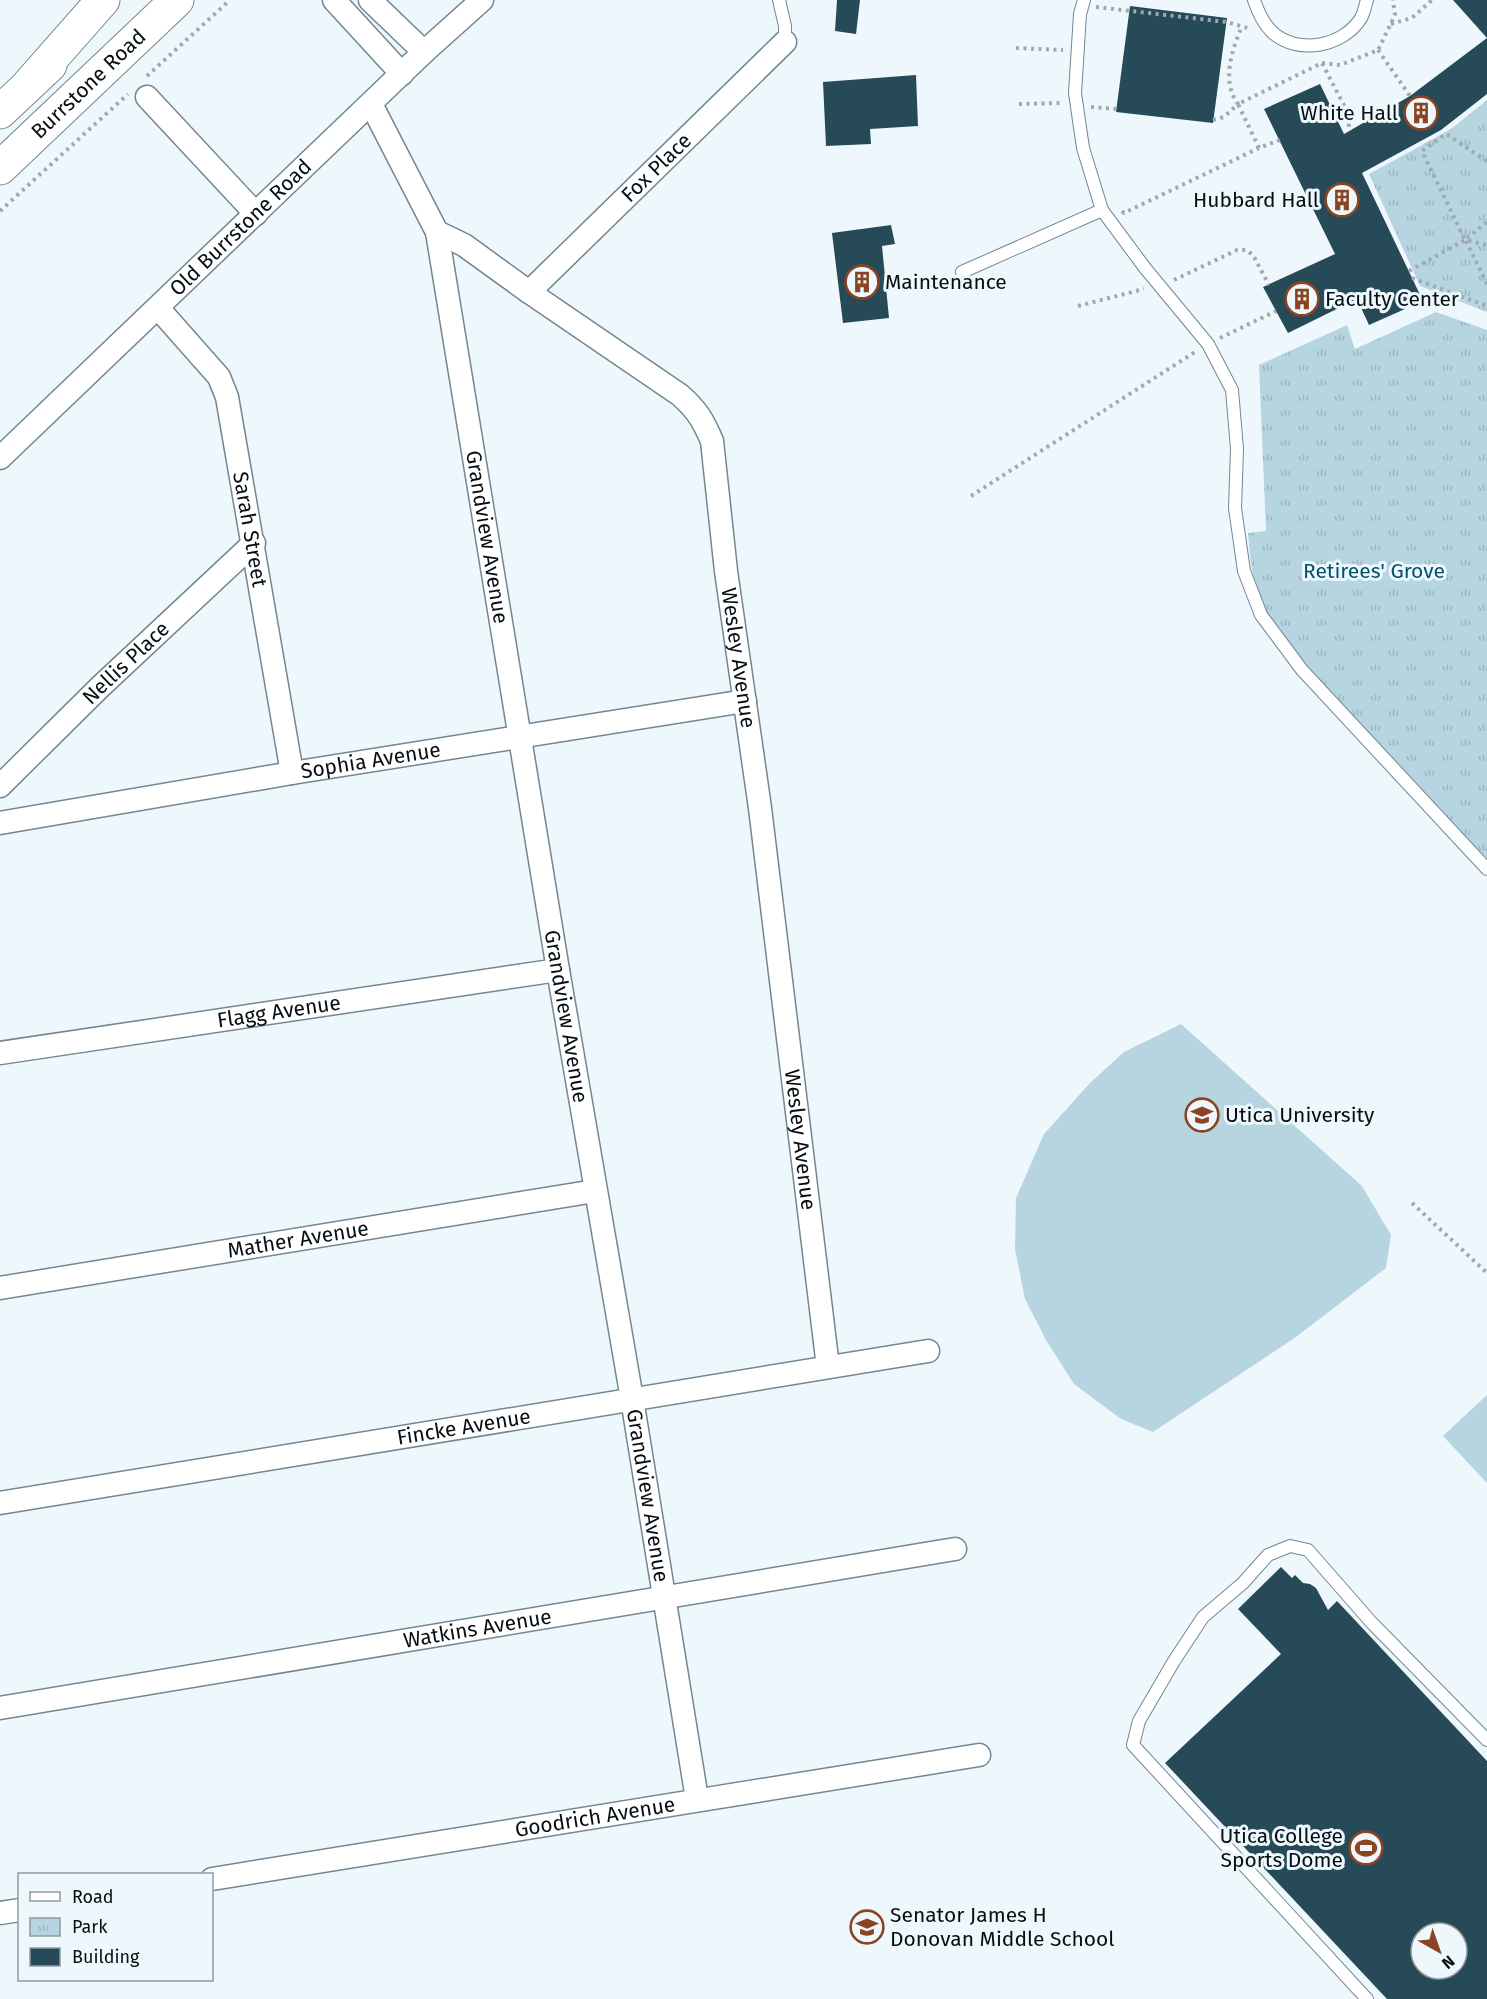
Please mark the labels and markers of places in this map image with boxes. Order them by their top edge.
building icon: White Hall [1403,95,1439,131]
place label: White Hall [1300,100,1398,126]
building icon: Hubbard Hall [1324,182,1360,218]
place label: Hubbard Hall [1193,187,1319,213]
building icon: Maintenance [844,264,880,300]
place label: Maintenance [885,269,1007,295]
building icon: Faculty Center [1284,281,1320,317]
place label: Faculty Center [1325,286,1459,312]
school or university icon: Utica University [1184,1097,1220,1133]
place label: Utica University [1225,1102,1375,1128]
place label: Utica College Sports Dome [1219,1823,1343,1873]
sports icon: Utica College Sports Dome [1348,1830,1384,1866]
place label: Senator James H Donovan Middle School [890,1902,1114,1952]
school or university icon: Senator James H Donovan Middle School [849,1909,885,1945]

